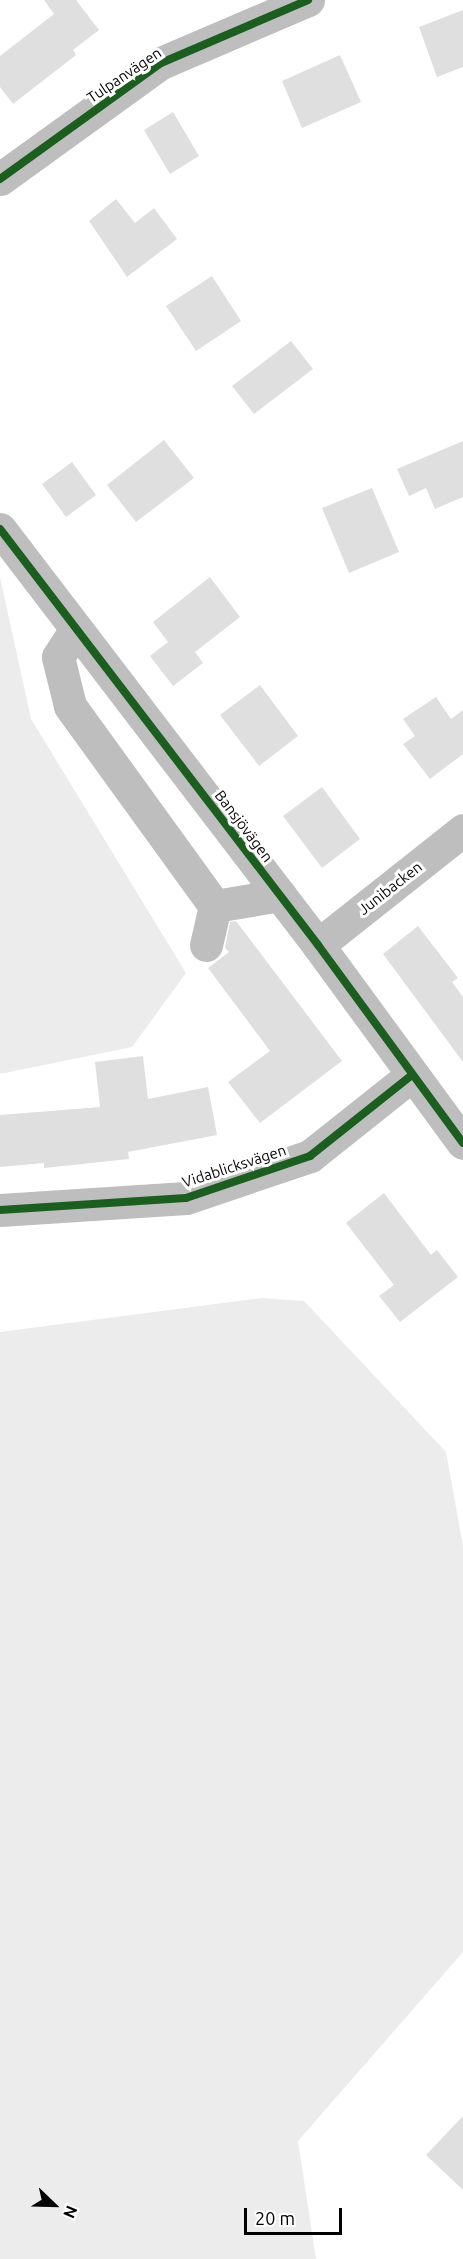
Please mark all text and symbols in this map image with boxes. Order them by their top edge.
street label: Tulpanvägen [83,44,165,106]
street label: Bansjövägen [211,787,277,865]
street label: Junibacken [355,858,425,918]
street label: Vidablicksvägen [180,1141,288,1191]
north arrow [24,2175,84,2235]
scale bar [247,2196,344,2234]
text: N [60,2203,81,2221]
text: 20 m [255,2208,295,2228]

